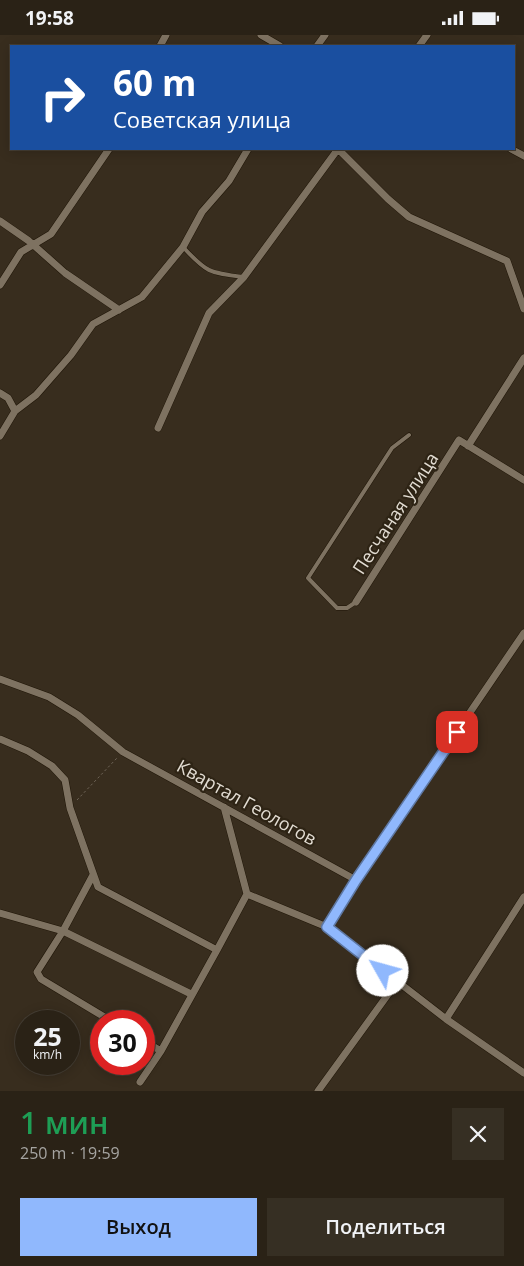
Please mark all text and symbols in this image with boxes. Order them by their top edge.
text: 19:58 [25,5,74,31]
text: 60 m [113,59,196,106]
icon: right [30,65,95,130]
text: Советская улица [113,104,291,134]
street label: Песчаная улица [347,447,443,579]
pin [436,711,478,753]
icon: arrive [443,718,471,746]
street label: Квартал Геологов [173,754,321,850]
position arrow [356,944,408,996]
speed limit sign: 30 [90,1010,155,1075]
text: 25 [33,1019,62,1053]
text: km/h [33,1046,62,1063]
text: 1 мин [20,1102,108,1143]
button: close [452,1108,504,1160]
text: 250 m · 19:59 [20,1142,120,1164]
button: Выход [20,1198,257,1256]
button: Поделиться [267,1198,504,1256]

